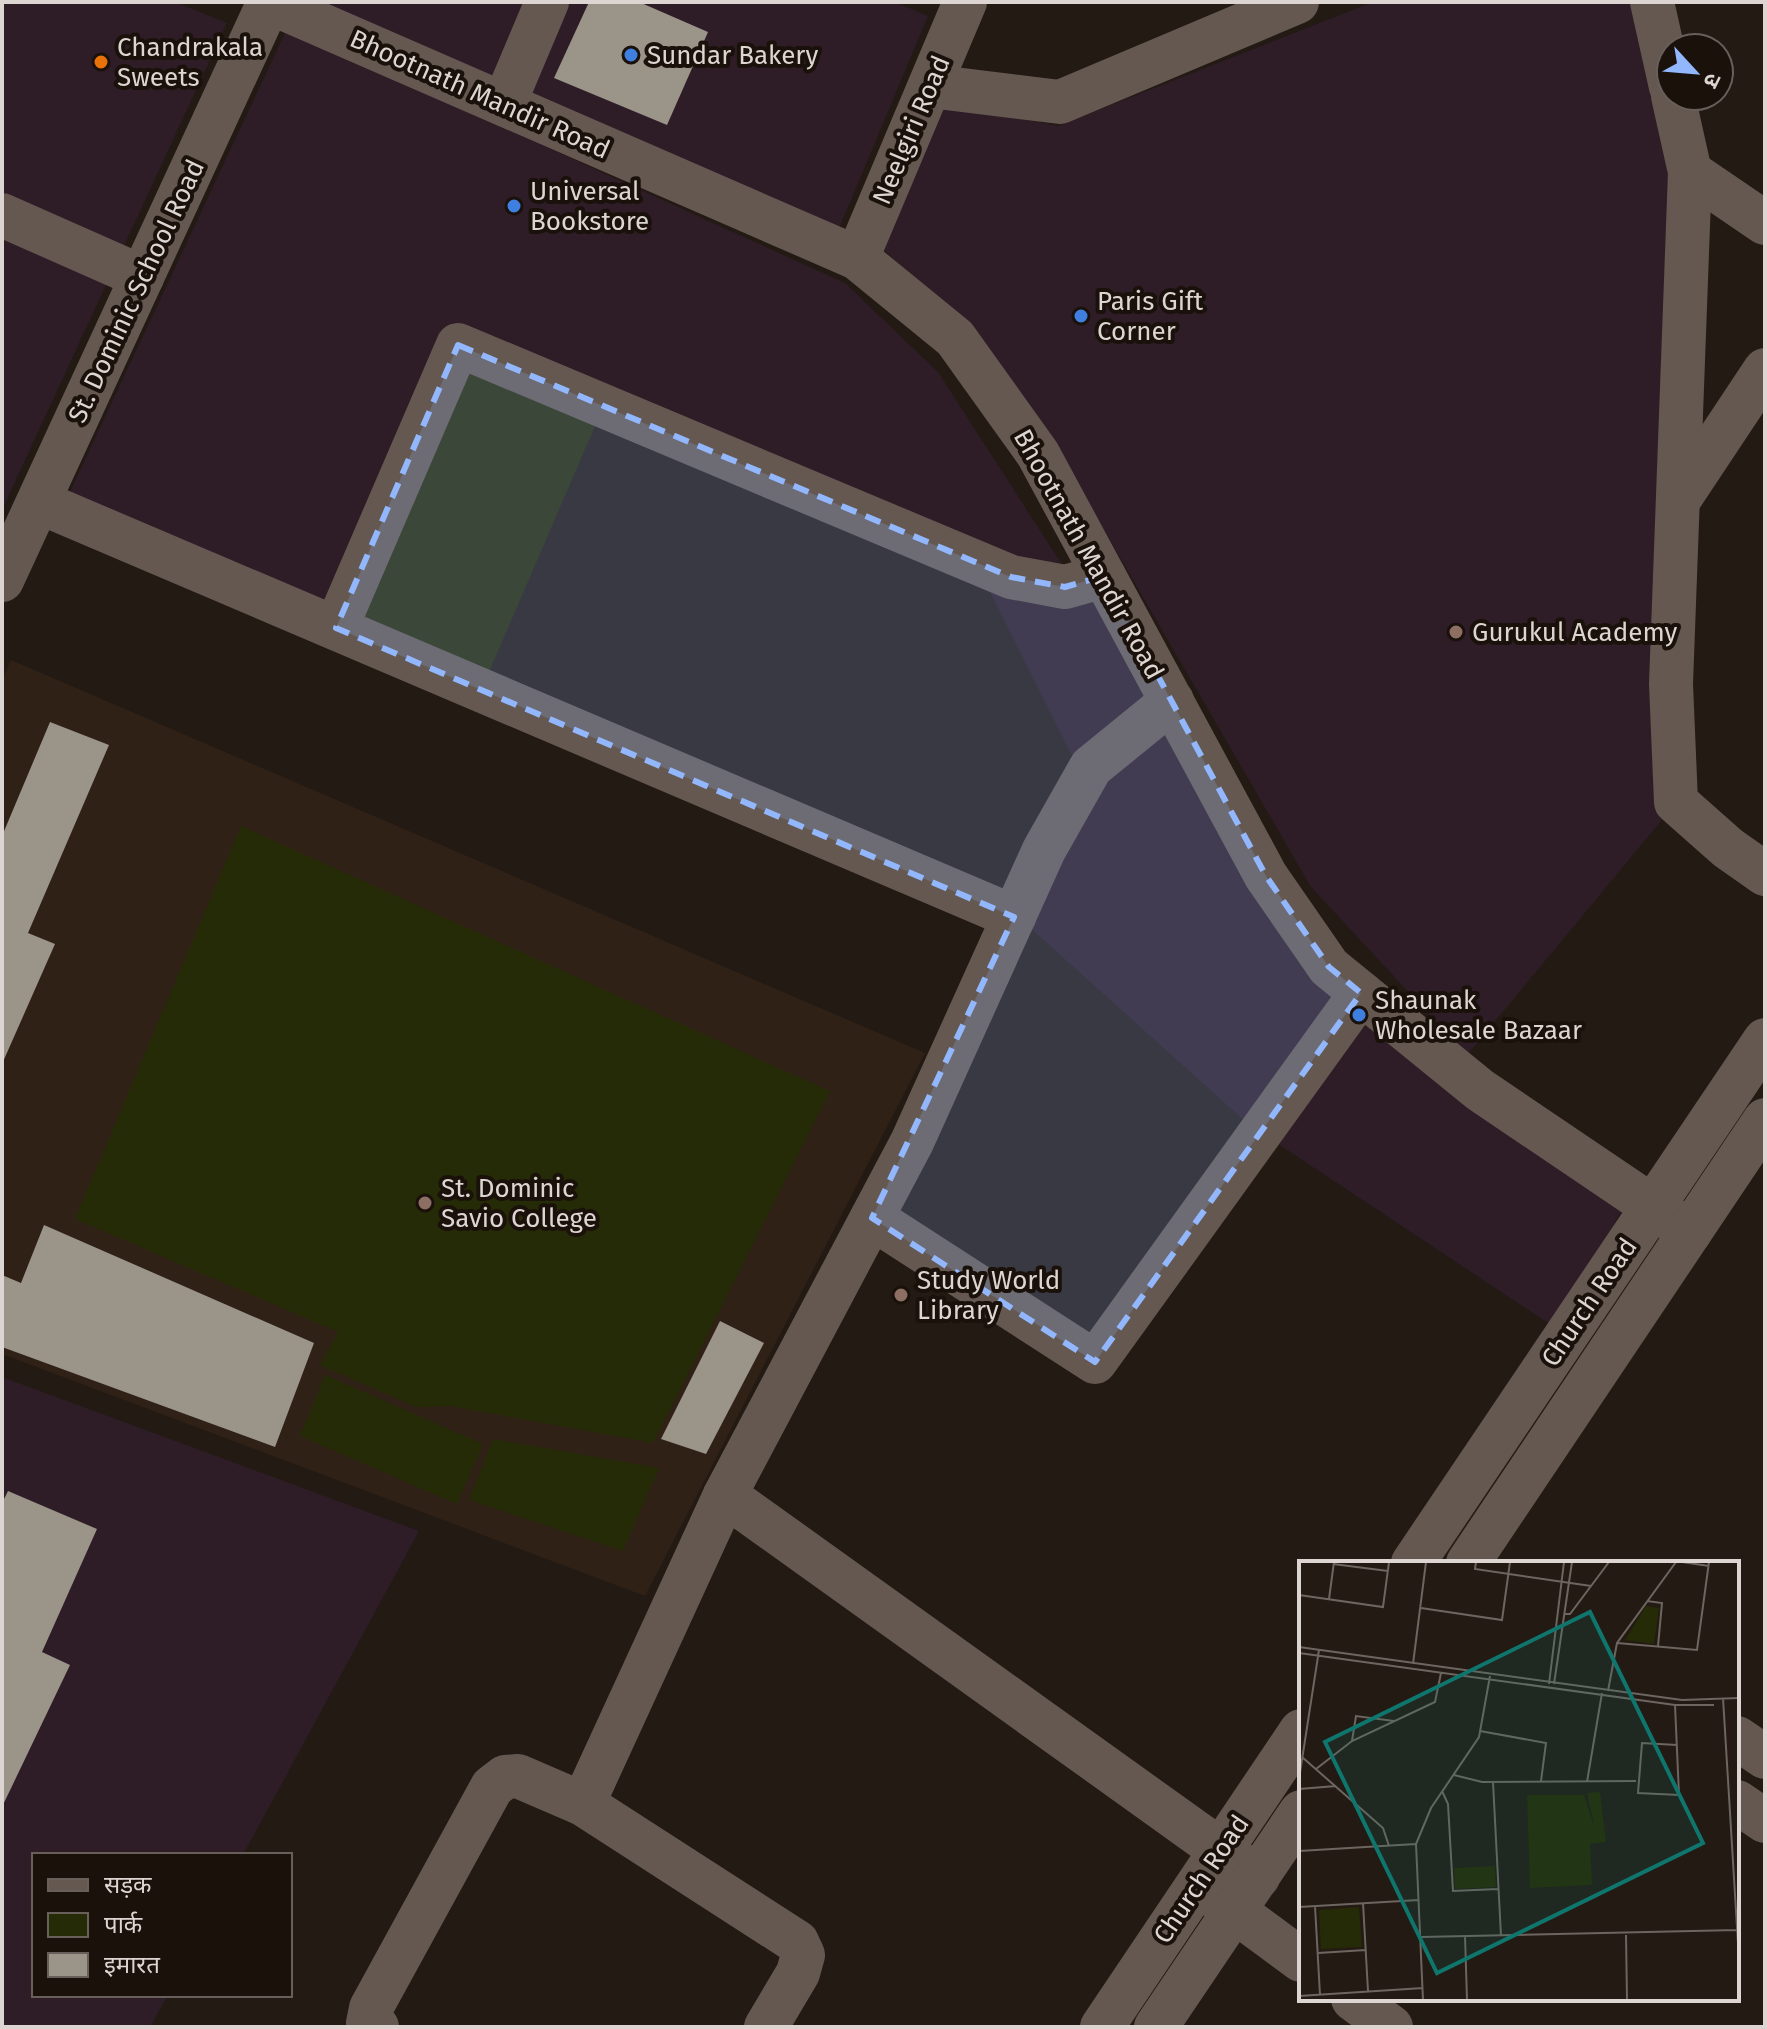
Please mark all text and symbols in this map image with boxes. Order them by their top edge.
street label: Bhootnath Mandir Road [345,23,614,166]
place label: Chandrakala Sweets [117,32,263,93]
north arrow [1655,32,1735,112]
place label: Sundar Bakery [647,40,818,71]
marker: Sundar Bakery [622,46,640,64]
street label: Neelgiri Road [866,51,957,209]
marker: Chandrakala Sweets [92,53,110,71]
text: उ [1697,69,1727,93]
street label: St. Dominic School Road [62,155,211,428]
place label: Universal Bookstore [530,176,649,237]
marker: Universal Bookstore [505,197,523,215]
place label: Paris Gift Corner [1097,286,1204,347]
marker: Paris Gift Corner [1072,307,1090,325]
street label: Bhootnath Mandir Road [1007,424,1170,685]
place label: Gurukul Academy [1472,617,1678,648]
marker: Gurukul Academy [1447,623,1465,641]
place label: Shaunak Wholesale Bazaar [1375,985,1582,1046]
marker: Shaunak Wholesale Bazaar [1350,1006,1368,1024]
place label: St. Dominic Savio College [441,1173,597,1234]
marker: St. Dominic Savio College [416,1194,434,1212]
street label: Church Road [1535,1232,1644,1372]
place label: Study World Library [917,1265,1060,1326]
marker: Study World Library [892,1286,910,1304]
inset map [1299,1561,1739,2001]
street label: Church Road [1147,1809,1256,1949]
legend [32,1853,292,1997]
text: सड़क [104,1871,152,1899]
text: पार्क [104,1911,143,1939]
text: इमारत [104,1951,161,1979]

